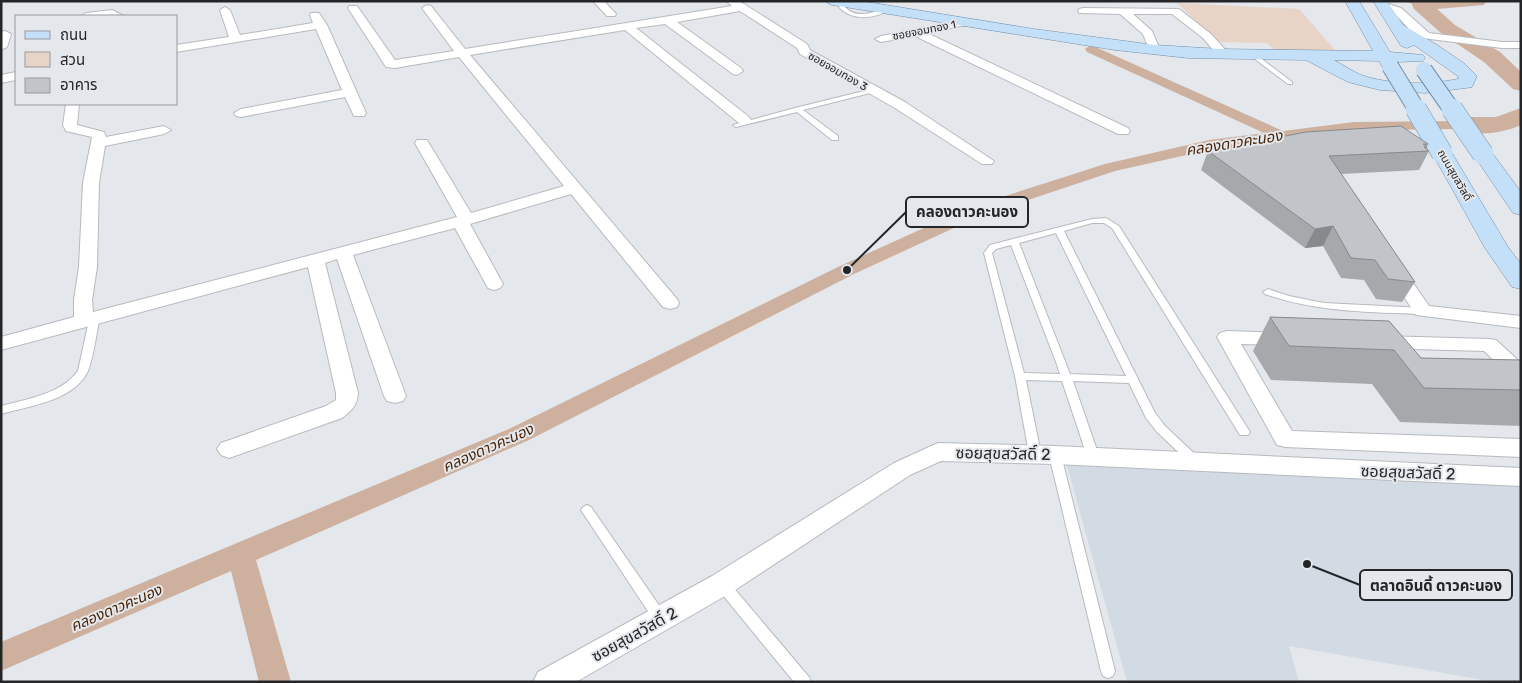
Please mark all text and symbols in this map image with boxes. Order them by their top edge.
legend [15,15,178,105]
street label: ซอยจอมทอง 1 [891,18,957,43]
text: ถนน [60,26,87,44]
street label: ซอยจอมทอง 3 [806,49,870,94]
text: สวน [60,51,85,69]
text: อาคาร [60,76,97,94]
water label: คลองดาวคะนอง [1185,126,1284,159]
street label: ถนนสุขสวัสดิ์ [1435,147,1475,203]
callout: คลองดาวคะนอง [906,197,1028,227]
text: คลองดาวคะนอง [916,203,1018,221]
water label: คลองดาวคะนอง [440,420,537,476]
street label: ซอยสุขสวัสดิ์ 2 [955,443,1051,464]
street label: ซอยสุขสวัสดิ์ 2 [1360,461,1456,484]
callout: ตลาดอินดี้ ดาวคะนอง [1360,570,1512,600]
text: ตลาดอินดี้ ดาวคะนอง [1370,575,1502,595]
water label: คลองดาวคะนอง [68,580,165,635]
street label: ซอยสุขสวัสดิ์ 2 [588,603,680,666]

